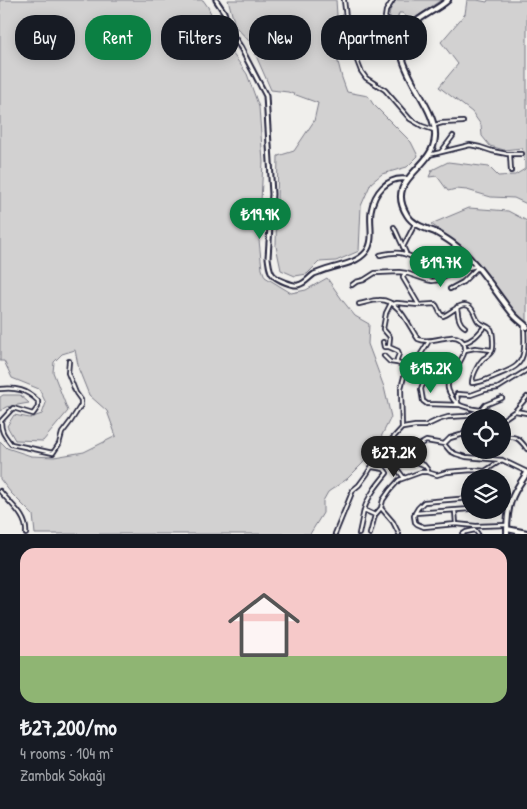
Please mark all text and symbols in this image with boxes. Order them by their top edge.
chip: Buy [15,15,75,60]
chip: Rent [85,15,151,60]
chip: Filters [161,15,239,60]
chip: New [249,15,311,60]
chip: Apartment [321,15,427,60]
pin: ₺19.9K [219,198,301,240]
text: ₺19.9K [241,203,279,225]
pin: ₺19.7K [400,246,482,288]
text: ₺19.7K [421,251,461,273]
pin: ₺15.2K [390,352,472,394]
text: ₺15.2K [410,357,452,379]
map controls [461,409,511,519]
button: locate [461,409,511,459]
pin: ₺27.2K [353,436,435,478]
text: ₺27.2K [372,441,416,463]
button: layers [461,469,511,519]
icon: home [219,580,309,670]
text: ₺27,200/mo [20,713,117,742]
text: 4 rooms · 104 m² [20,742,114,764]
text: Zambak Sokağı [20,764,106,786]

